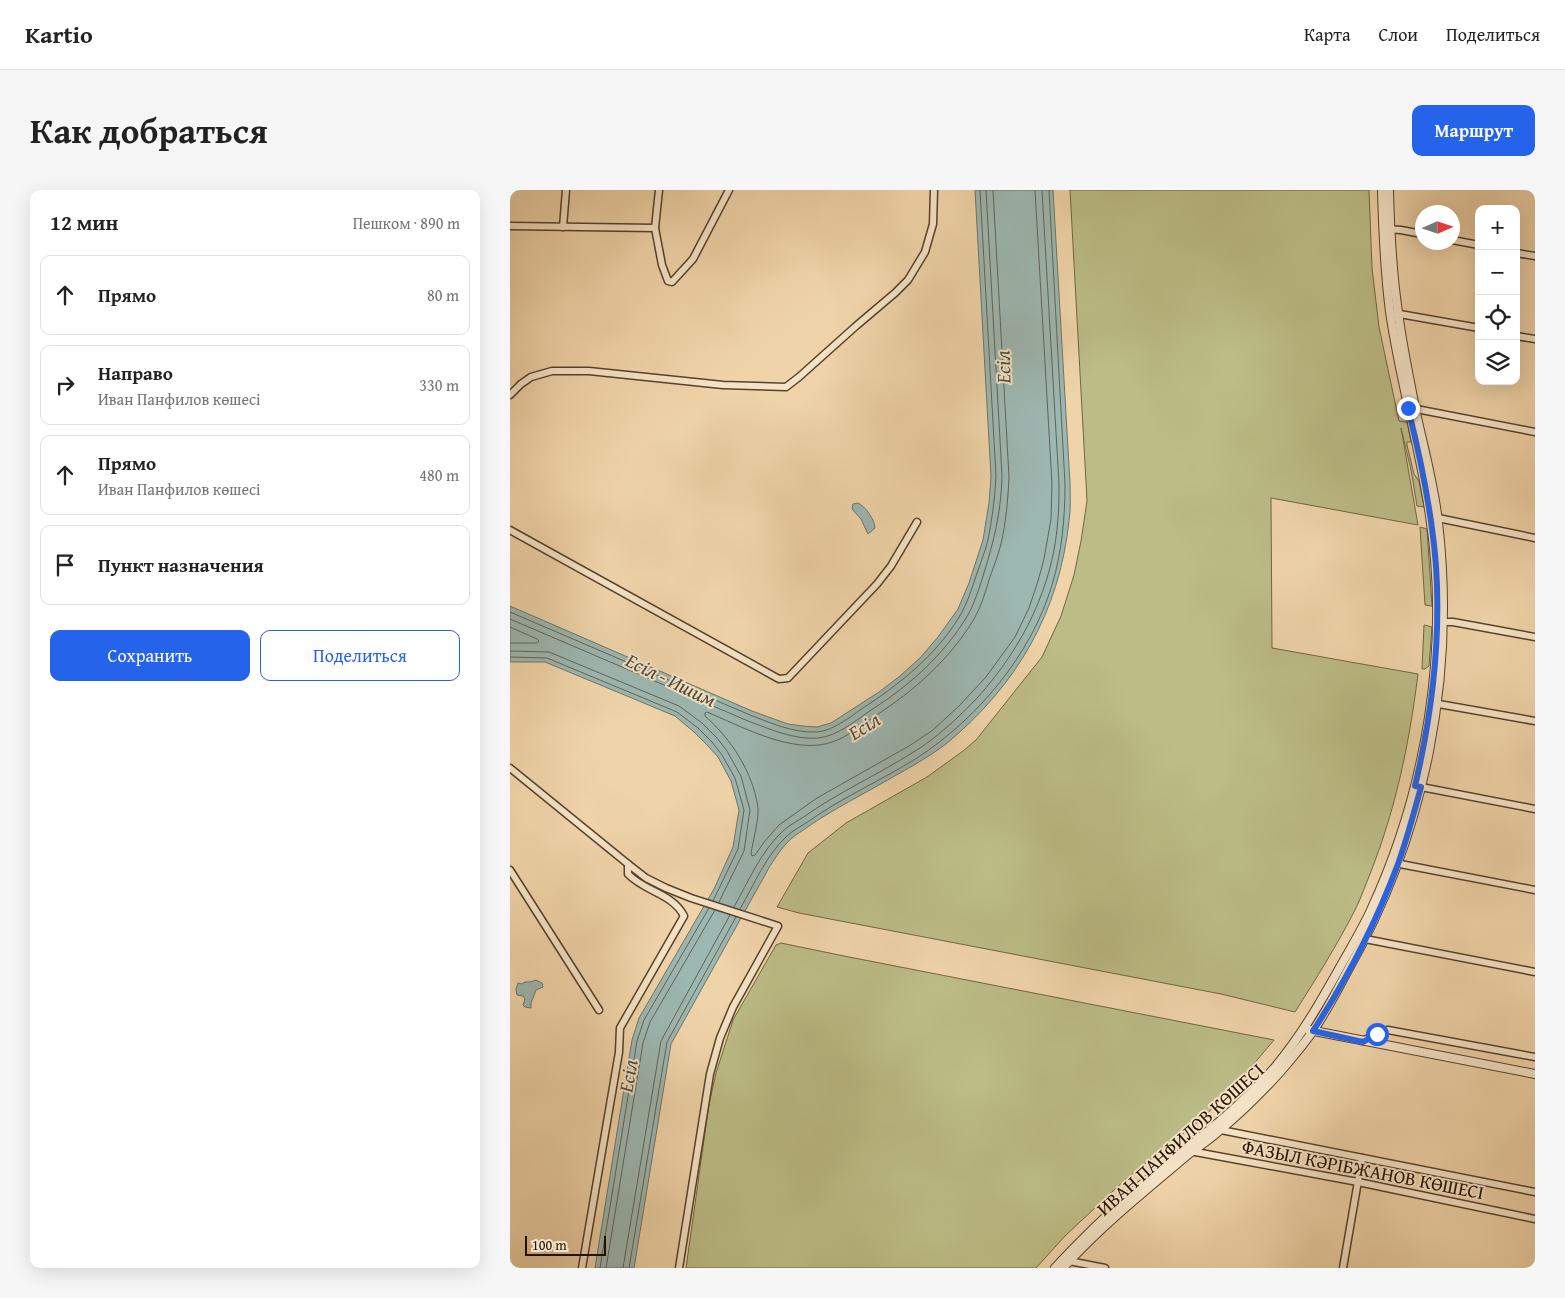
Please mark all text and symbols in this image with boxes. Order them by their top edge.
text: Kartio [25,17,93,52]
text: Карта [1304,21,1351,48]
text: Слои [1379,21,1418,48]
text: Поделиться [1446,21,1540,48]
text: Как добраться [30,105,268,156]
button: Маршрут [1412,105,1535,156]
north arrow [1415,205,1460,250]
map controls [1475,205,1520,385]
button: + [1475,205,1520,250]
text: 12 мин [50,207,118,238]
text: Пешком · 890 m [353,211,460,235]
button: − [1475,250,1520,295]
icon: ahead [51,281,79,309]
text: Прямо [98,281,156,309]
text: 80 m [427,283,459,307]
button: locate [1475,295,1520,340]
button: layers [1475,340,1520,385]
water label: Есіл [987,349,1018,385]
text: Направо [98,359,173,387]
icon: right [51,371,79,399]
text: 330 m [419,373,459,397]
text: Иван Панфилов көшесі [98,387,261,411]
route end [1397,397,1420,420]
text: Прямо [98,449,156,477]
icon: ahead [51,461,79,489]
text: 480 m [419,463,459,487]
text: Иван Панфилов көшесі [98,477,261,501]
icon: arrive [51,551,79,579]
text: Пункт назначения [98,551,264,579]
button: Сохранить [50,630,250,681]
button: Поделиться [260,630,460,681]
water label: Есіл - Ишим [620,645,721,714]
water label: Есіл [841,704,886,747]
route start [1366,1023,1389,1046]
street label: ИВАН ПАНФИЛОВ КӨШЕСІ [1090,1056,1270,1222]
water label: Есіл [610,1057,645,1095]
street label: ФАЗЫЛ КӘРІБЖАНОВ КӨШЕСІ [1240,1132,1487,1206]
scale bar [525,1233,606,1256]
text: 100 m [532,1235,567,1255]

